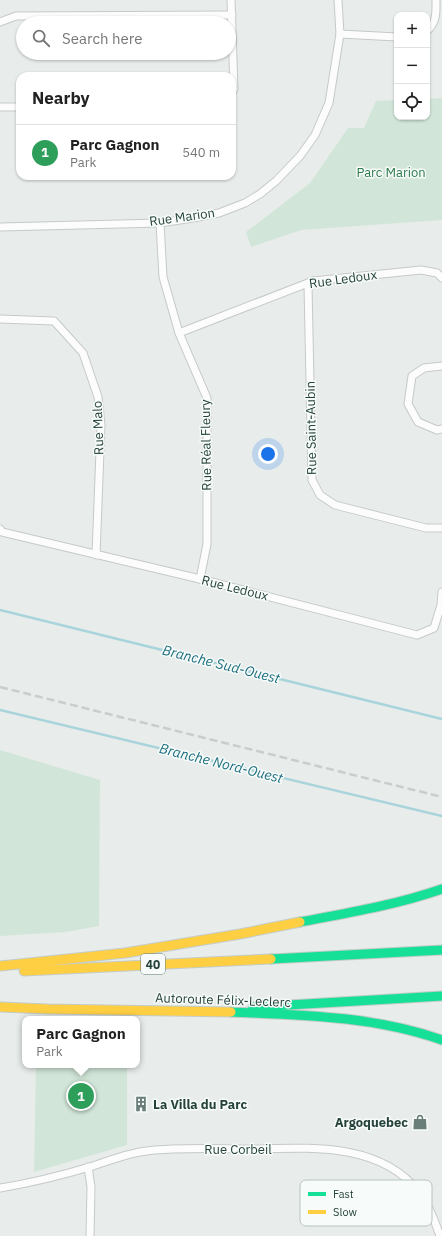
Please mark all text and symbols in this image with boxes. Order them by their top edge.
map controls [394,12,430,120]
button: + [394,12,430,48]
search box [16,16,236,60]
icon: search [30,27,52,49]
text: Search here [62,29,142,48]
button: − [394,48,430,84]
button: locate [394,84,430,120]
text: Nearby [32,87,90,109]
text: Parc Gagnon [70,135,159,154]
text: 1 [41,144,49,161]
text: 540 m [182,144,220,161]
text: Park [70,154,96,171]
park label: Parc Marion [356,164,426,181]
street label: Rue Marion [148,204,216,230]
street label: Rue Ledoux [308,266,378,292]
street label: Rue Saint-Aubin [302,381,320,475]
street label: Rue Réal Fleury [197,399,215,491]
street label: Rue Malo [89,401,107,455]
your location [258,444,278,464]
street label: Rue Ledoux [200,571,271,605]
water label: Branche Sud-Ouest [161,641,282,687]
water label: Branche Nord-Ouest [158,739,285,787]
road number: 40 [141,954,165,974]
street label: Autoroute Félix-Leclerc [155,989,292,1011]
popup [22,1016,140,1068]
text: Parc Gagnon [36,1024,126,1043]
text: Park [36,1043,63,1060]
pin: 1 [68,1081,94,1111]
building icon: La Villa du Parc [132,1095,150,1113]
place label: La Villa du Parc [153,1096,247,1113]
shop icon: Argoquebec [411,1113,429,1131]
place label: Argoquebec [335,1114,408,1131]
street label: Rue Corbeil [204,1141,272,1158]
legend [300,1180,432,1226]
text: Fast [333,1187,354,1201]
text: Slow [333,1205,357,1219]

